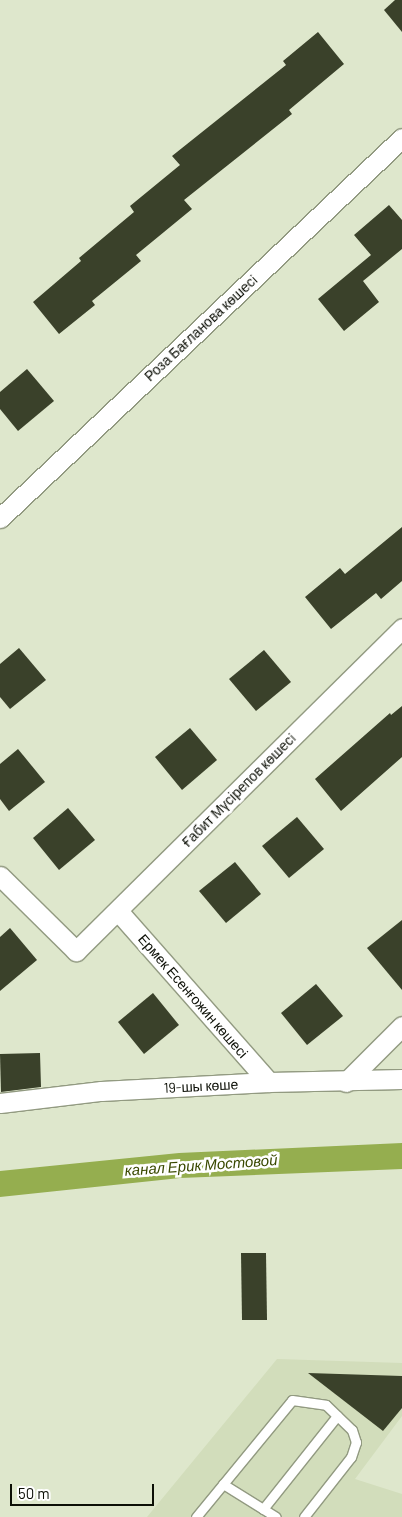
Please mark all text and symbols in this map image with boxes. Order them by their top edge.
street label: Роза Бағланова көшесi [141,271,261,385]
street label: Ғабит Мүсірепов көшесi [179,730,299,850]
street label: Ермек Есенғожин көшесі [135,931,251,1061]
street label: 19-шы көше [163,1076,239,1096]
water label: канал Ерик Мостовой [124,1151,278,1179]
scale bar [12,1474,156,1506]
text: 50 m [18,1484,50,1502]

